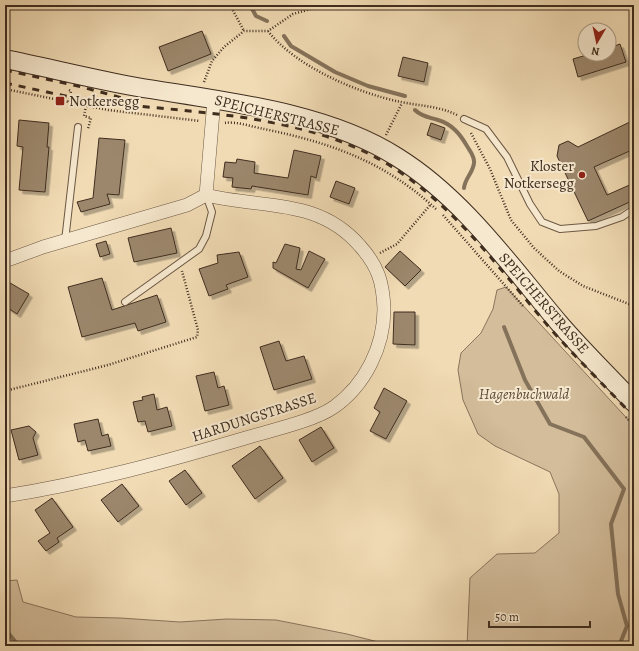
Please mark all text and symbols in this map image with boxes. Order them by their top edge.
north arrow [577,22,617,62]
text: N [590,43,601,59]
street label: SPEICHERSTRASSE [212,90,342,140]
place label: Notkersegg [69,91,140,111]
marker: Notkersegg [54,95,66,107]
place label: Kloster Notkersegg [504,156,574,193]
marker: Kloster Notkersegg [577,170,587,180]
street label: SPEICHERSTRASSE [494,248,594,358]
park label: Hagenbuchwald [479,384,569,404]
street label: HARDUNGSTRASSE [189,387,319,447]
scale bar [489,603,590,629]
text: 50 m [495,609,519,625]

